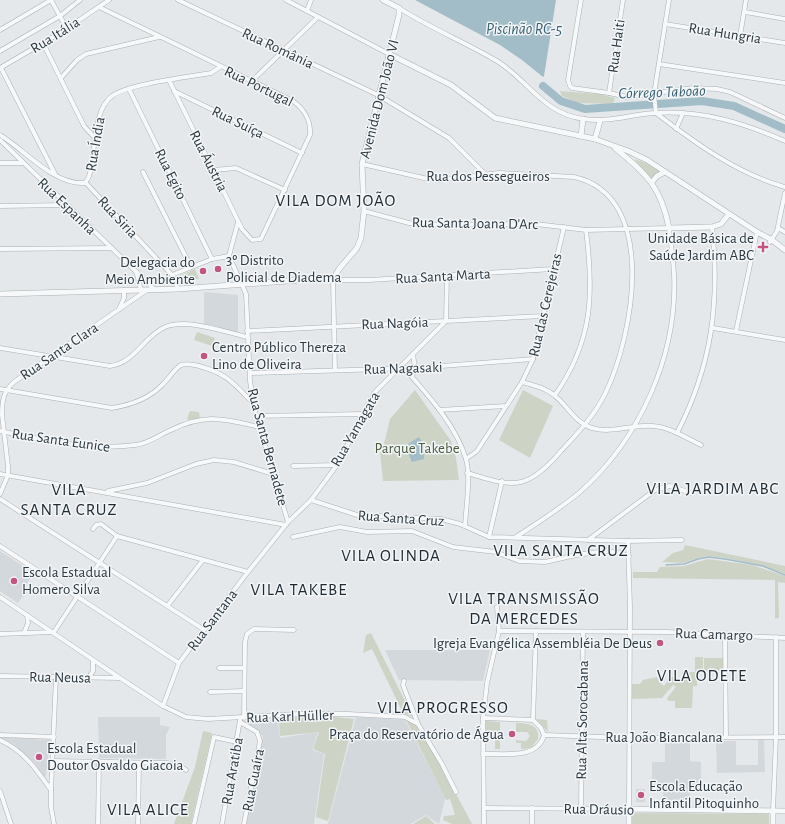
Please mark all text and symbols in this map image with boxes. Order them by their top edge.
street label: Rua Itália [28,14,83,56]
street label: Rua Haiti [605,18,628,74]
street label: Rua Hungria [688,20,762,47]
water label: Piscinão RC-5 [486,21,562,37]
street label: Rua România [240,25,316,72]
street label: Avenida Dom João VI [357,38,402,160]
street label: Rua Portugal [222,63,296,110]
water label: Córrego Taboão [618,82,706,102]
street label: Rua Suíça [209,103,266,141]
street label: Rua Índia [81,115,108,172]
street label: Rua Áustria [187,127,232,194]
street label: Rua Egito [152,146,189,202]
street label: Rua dos Pessegueiros [426,169,550,184]
street label: Rua Espanha [35,175,99,238]
district label: VILA DOM JOÃO [276,191,396,209]
street label: Rua Siria [95,194,141,241]
street label: Rua Santa Joana D'Arc [412,215,539,232]
place label: Unidade Básica de Saúde Jardim ABC [648,231,754,263]
marker: Unidade Básica de Saúde Jardim ABC [757,241,769,253]
street label: Rua das Cerejeiras [526,252,565,358]
place label: 3º Distrito Policial de Diadema [226,253,341,285]
place label: Delegacia do Meio Ambiente [105,255,195,287]
marker: 3º Distrito Policial de Diadema [213,264,223,274]
marker: Delegacia do Meio Ambiente [198,266,208,276]
street label: Rua Santa Marta [395,267,491,286]
street label: Rua Nagóia [361,315,429,332]
street label: Rua Santa Clara [18,320,101,383]
place label: Centro Público Thereza Lino de Oliveira [212,340,346,372]
marker: Centro Público Thereza Lino de Oliveira [199,351,209,361]
street label: Rua Nagasaki [363,360,443,377]
street label: Rua Santa Bernadete [245,387,290,508]
street label: Rua Yamagata [328,389,383,469]
street label: Rua Santa Eunice [11,426,111,455]
park label: Parque Takebe [374,441,460,456]
district label: VILA JARDIM ABC [647,480,779,497]
district label: VILA SANTA CRUZ [21,481,117,518]
street label: Rua Santa Cruz [357,508,445,529]
district label: VILA SANTA CRUZ [493,542,629,559]
district label: VILA OLINDA [341,547,441,564]
place label: Escola Estadual Homero Silva [22,565,112,597]
marker: Escola Estadual Homero Silva [9,576,19,586]
district label: VILA TAKEBE [251,581,347,598]
street label: Rua Santana [185,587,240,654]
district label: VILA TRANSMISSÃO DA MERCEDES [448,589,600,627]
street label: Rua Camargo [675,626,753,643]
place label: Igreja Evangélica Assembléia De Deus [433,636,652,651]
marker: Igreja Evangélica Assembléia De Deus [655,638,665,648]
street label: Rua Alta Sorocabana [574,660,591,780]
district label: VILA ODETE [657,667,747,684]
street label: Rua Neusa [29,669,91,686]
district label: VILA PROGRESSO [377,699,509,716]
street label: Rua Karl Hüller [246,707,334,726]
place label: Praça do Reservatório de Água [329,725,504,742]
marker: Praça do Reservatório de Água [507,729,517,739]
street label: Rua João Biancalana [605,730,723,745]
street label: Rua Aratiba [219,736,246,806]
place label: Escola Estadual Doutor Osvaldo Giacoia [47,741,184,773]
street label: Rua Guaíra [240,747,267,813]
marker: Escola Estadual Doutor Osvaldo Giacoia [34,752,44,762]
place label: Escola Educação Infantil Pitoquinho [649,779,759,811]
marker: Escola Educação Infantil Pitoquinho [636,790,646,800]
district label: VILA ALICE [107,801,189,818]
street label: Rua Dráusio [564,801,634,818]

